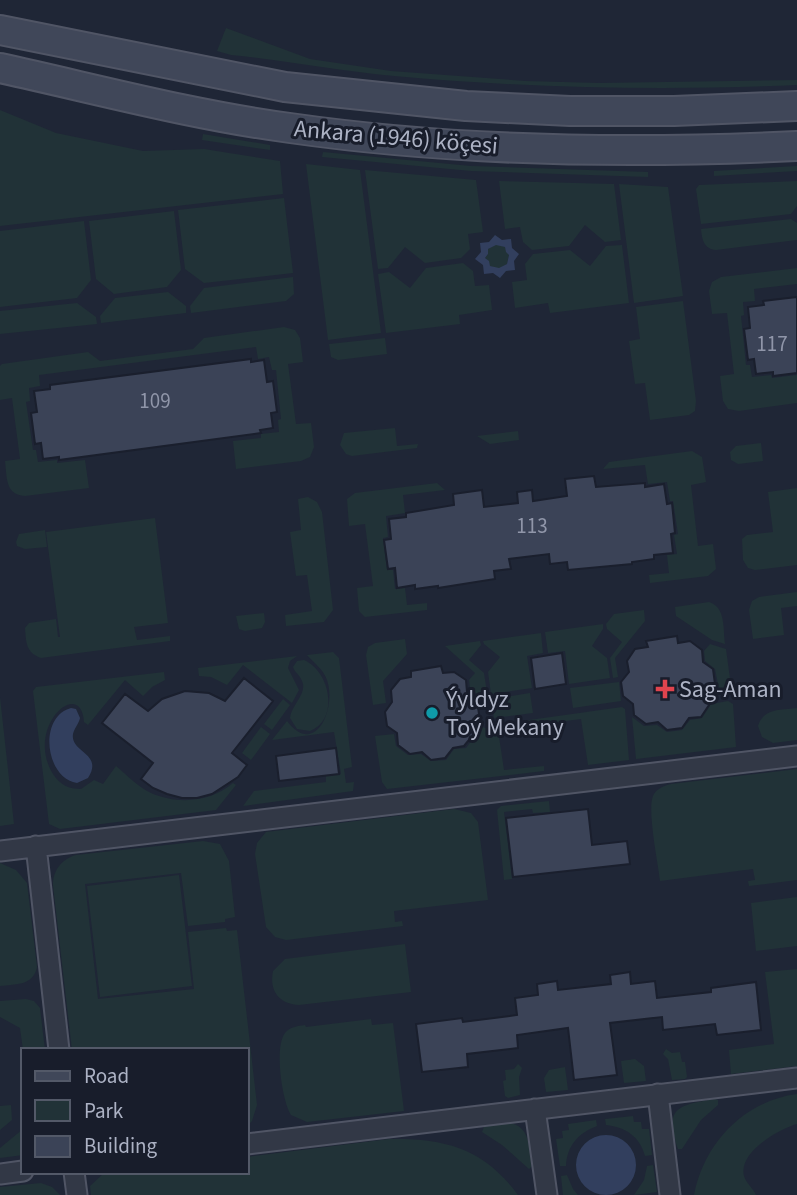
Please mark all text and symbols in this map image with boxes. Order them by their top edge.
street label: Ankara (1946) köçesi [293,111,499,164]
house number: 117 [756,329,788,359]
house number: 109 [139,386,171,416]
house number: 113 [516,511,548,541]
place label: Sag-Aman [679,672,782,707]
marker: Sag-Aman [657,681,673,697]
place label: Ýyldyz Toý Mekany [445,682,564,745]
marker: Ýyldyz Toý Mekany [424,705,440,721]
legend [21,1048,248,1174]
text: Road [84,1061,129,1091]
text: Park [84,1096,124,1126]
text: Building [84,1131,158,1161]

